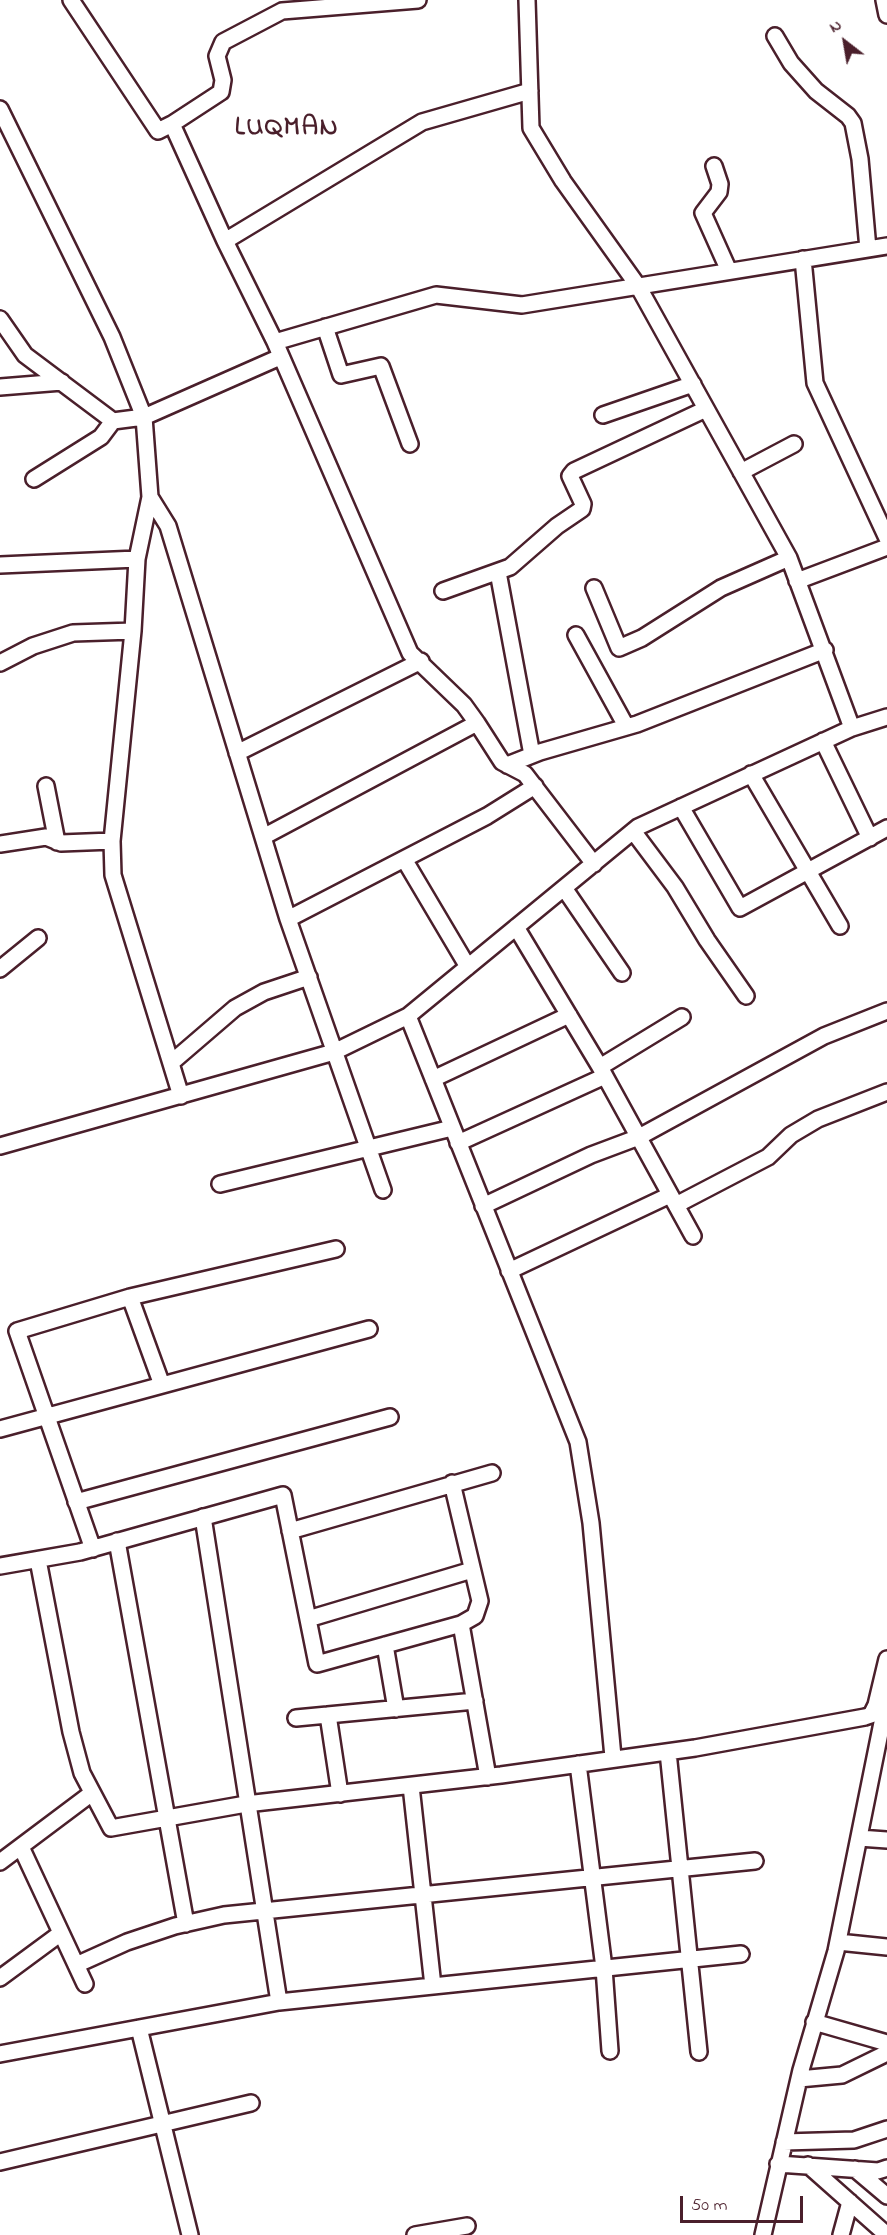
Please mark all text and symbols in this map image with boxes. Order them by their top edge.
north arrow [815,12,875,72]
text: N [825,14,847,40]
district label: LUQMAN [235,114,339,146]
scale bar [683,2184,806,2222]
text: 50 m [691,2193,728,2219]

